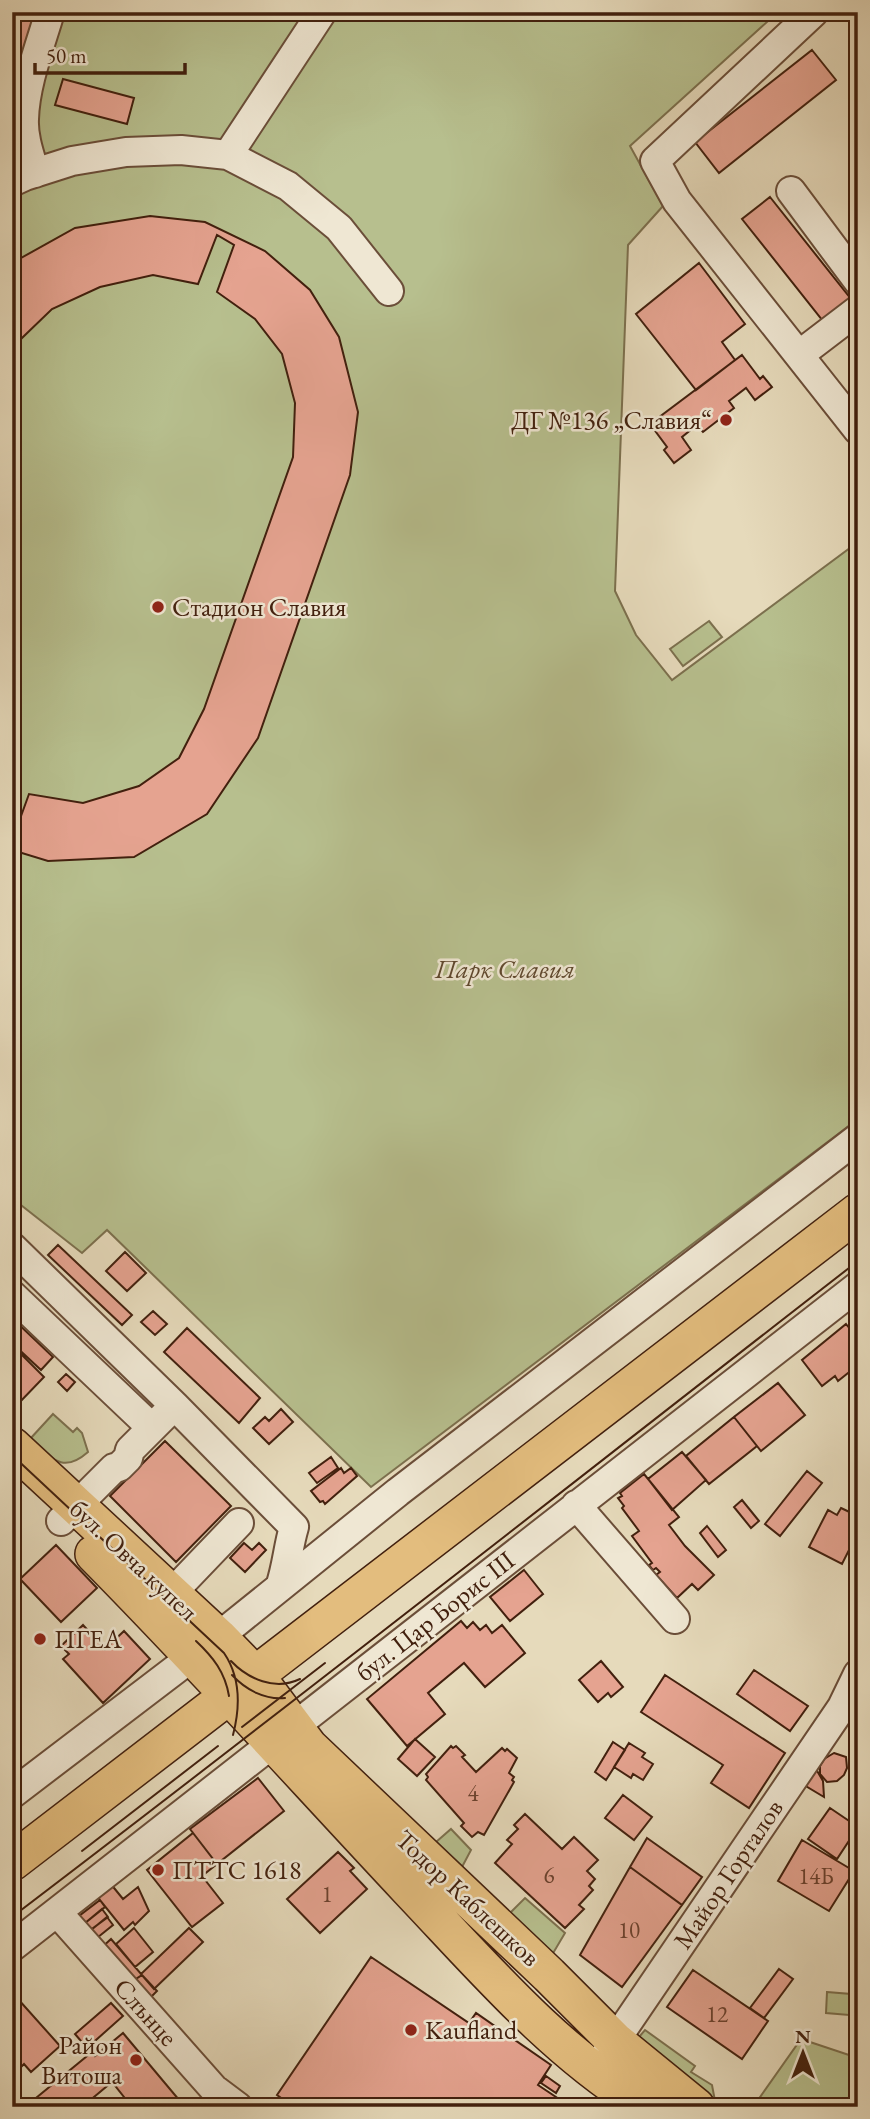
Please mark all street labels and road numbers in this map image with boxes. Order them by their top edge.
street label: бул. Овча купел [63,1492,205,1628]
street label: бул. Цар Борис III [348,1543,522,1689]
street label: Майор Горталов [665,1793,791,1955]
street label: Тодор Каблешков [389,1822,547,1974]
street label: Слънце [107,1971,185,2053]

